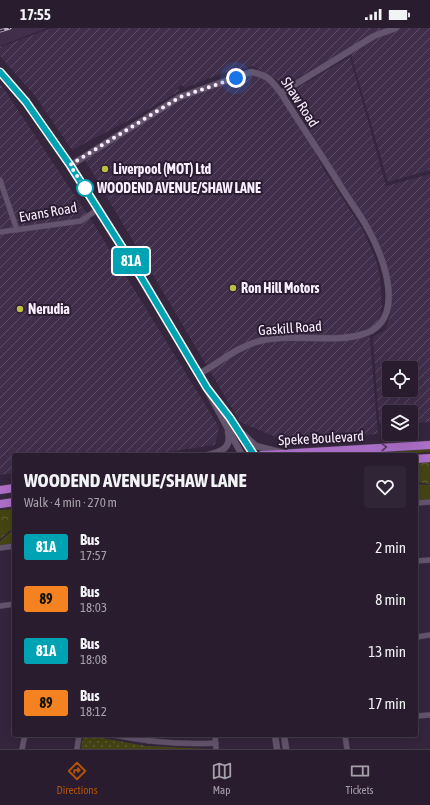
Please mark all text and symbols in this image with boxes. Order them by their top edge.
text: 17:55 [20,6,51,23]
your location [226,68,246,88]
street label: Shaw Road [278,74,322,130]
place label: Liverpool (MOT) Ltd [113,161,212,177]
marker: Liverpool (MOT) Ltd [100,164,110,174]
marker: WOODEND AVENUE/SHAW LANE [76,179,94,197]
place label: WOODEND AVENUE/SHAW LANE [96,180,261,196]
street label: Evans Road [18,199,78,225]
line badge: 81A [108,248,154,274]
text: 81A [121,253,141,269]
place label: Ron Hill Motors [241,280,320,296]
marker: Ron Hill Motors [228,283,238,293]
place label: Nerudia [28,301,70,317]
marker: Nerudia [15,304,25,314]
street label: Gaskill Road [258,318,322,338]
map controls [382,361,418,441]
button: locate [382,361,418,397]
button: layers [382,405,418,441]
street label: Speke Boulevard [278,428,364,448]
one-way arrow [381,443,387,452]
button: heart [364,466,406,508]
text: WOODEND AVENUE/SHAW LANE [24,469,247,491]
text: Walk · 4 min · 270 m [24,495,117,510]
text: Bus [80,531,100,548]
text: 81A [36,539,56,555]
text: 2 min [375,539,406,556]
text: 17:57 [80,548,107,563]
text: Bus [80,583,100,600]
text: 89 [39,591,53,607]
text: 8 min [375,591,406,608]
text: 18:03 [80,600,107,615]
text: Bus [80,635,100,652]
text: 81A [36,643,56,659]
text: 13 min [368,643,406,660]
text: 18:08 [80,652,107,667]
text: Bus [80,687,100,704]
text: 89 [39,695,53,711]
text: 17 min [368,695,406,712]
text: 18:12 [80,704,107,719]
tab: Directions [57,760,98,796]
tab: Map [211,760,233,796]
tab: Tickets [346,760,373,796]

